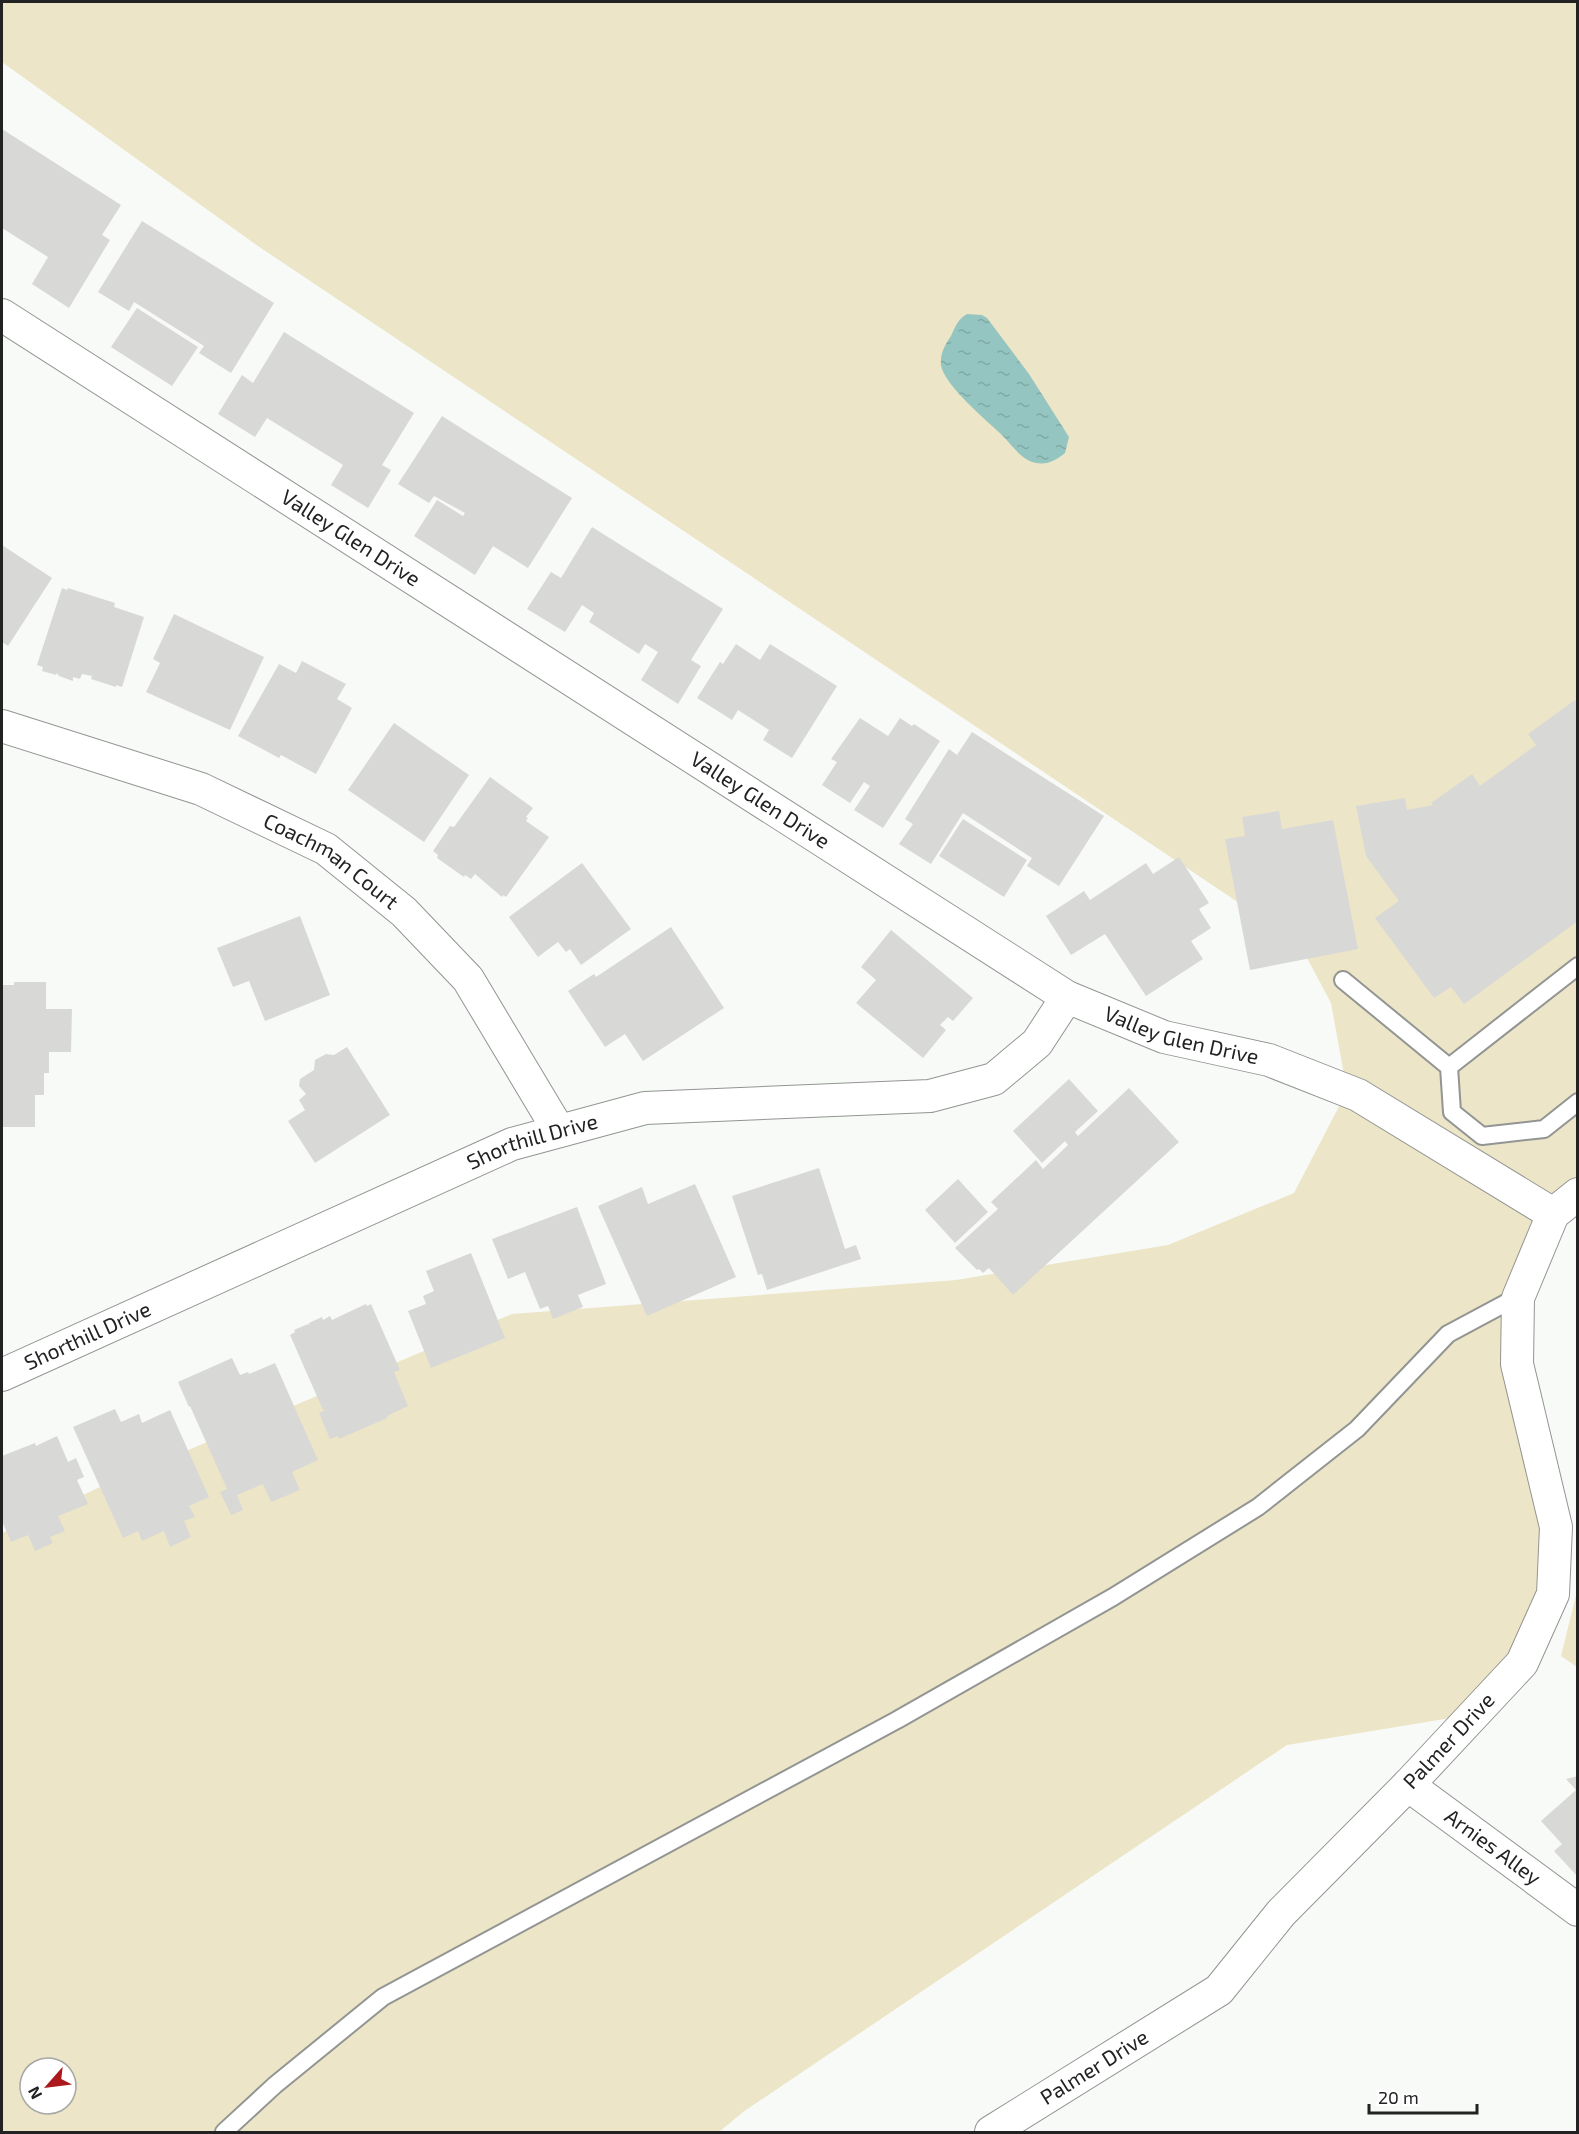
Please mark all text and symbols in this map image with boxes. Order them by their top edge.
street label: Valley Glen Drive [277,483,426,591]
street label: Valley Glen Drive [686,745,835,853]
street label: Coachman Court [260,807,404,914]
street label: Valley Glen Drive [1101,1000,1261,1068]
street label: Shorthill Drive [462,1107,600,1174]
street label: Shorthill Drive [20,1295,154,1374]
street label: Palmer Drive [1397,1687,1499,1793]
street label: Arnies Alley [1441,1802,1546,1890]
street label: Palmer Drive [1035,2023,1152,2109]
north arrow [18,2056,78,2116]
scale bar [1369,2077,1477,2115]
text: N [23,2084,45,2103]
text: 20 m [1378,2086,1419,2108]

